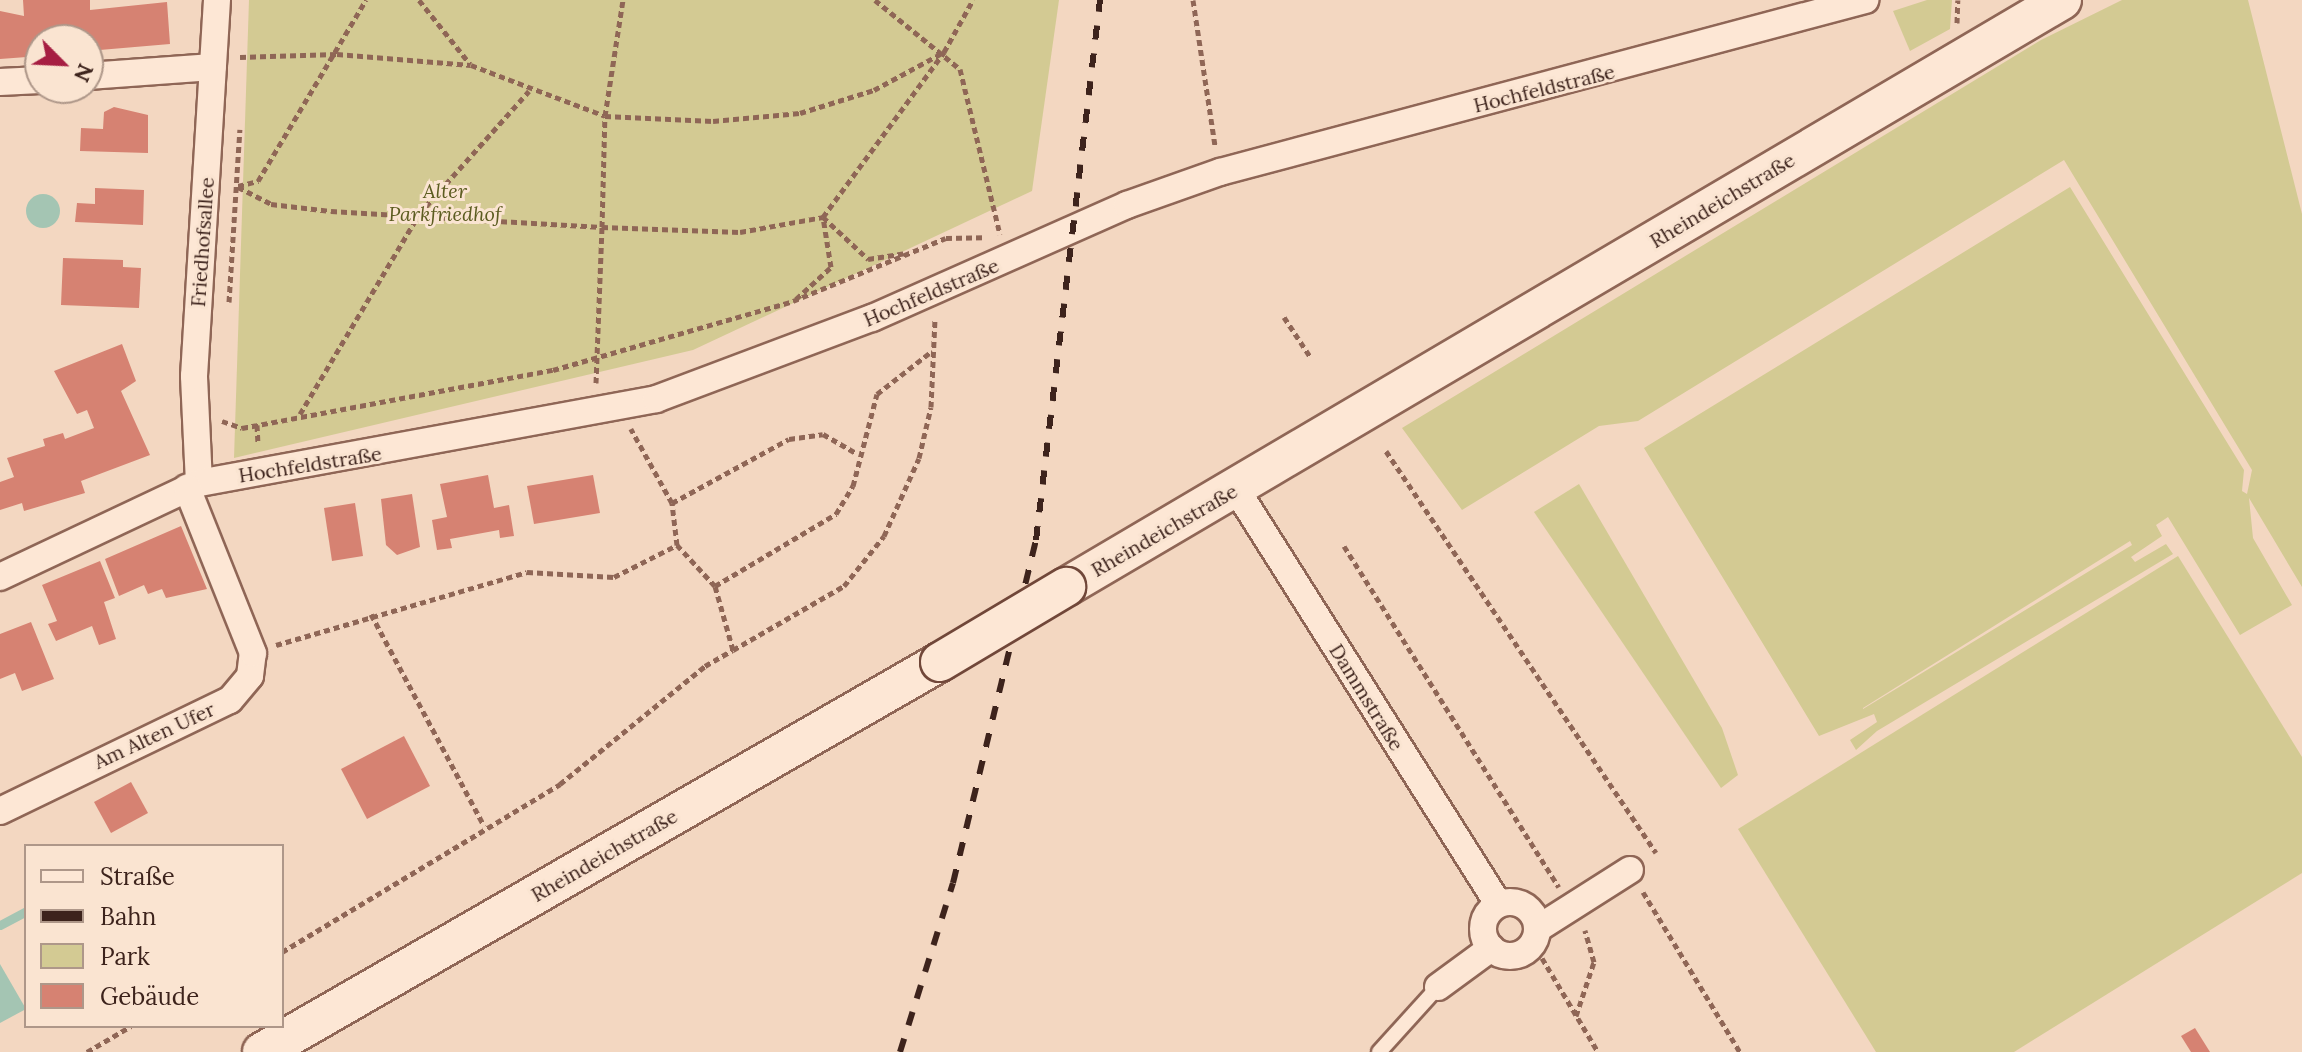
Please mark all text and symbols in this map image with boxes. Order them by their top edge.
north arrow [24,24,104,104]
text: N [68,59,100,86]
street label: Hochfeldstraße [1471,59,1617,117]
street label: Rheindeichstraße [1645,147,1799,253]
street label: Friedhofsallee [185,176,219,308]
park label: Alter Parkfriedhof [388,178,502,225]
street label: Hochfeldstraße [860,253,1002,331]
street label: Hochfeldstraße [237,441,383,487]
street label: Rheindeichstraße [1087,478,1241,582]
street label: Dammstraße [1325,639,1409,755]
street label: Am Alten Ufer [90,697,218,773]
street label: Rheindeichstraße [527,803,681,907]
legend [24,844,284,1028]
text: Straße [100,861,175,892]
text: Bahn [100,901,156,932]
text: Park [100,941,150,972]
text: Gebäude [100,981,199,1012]

